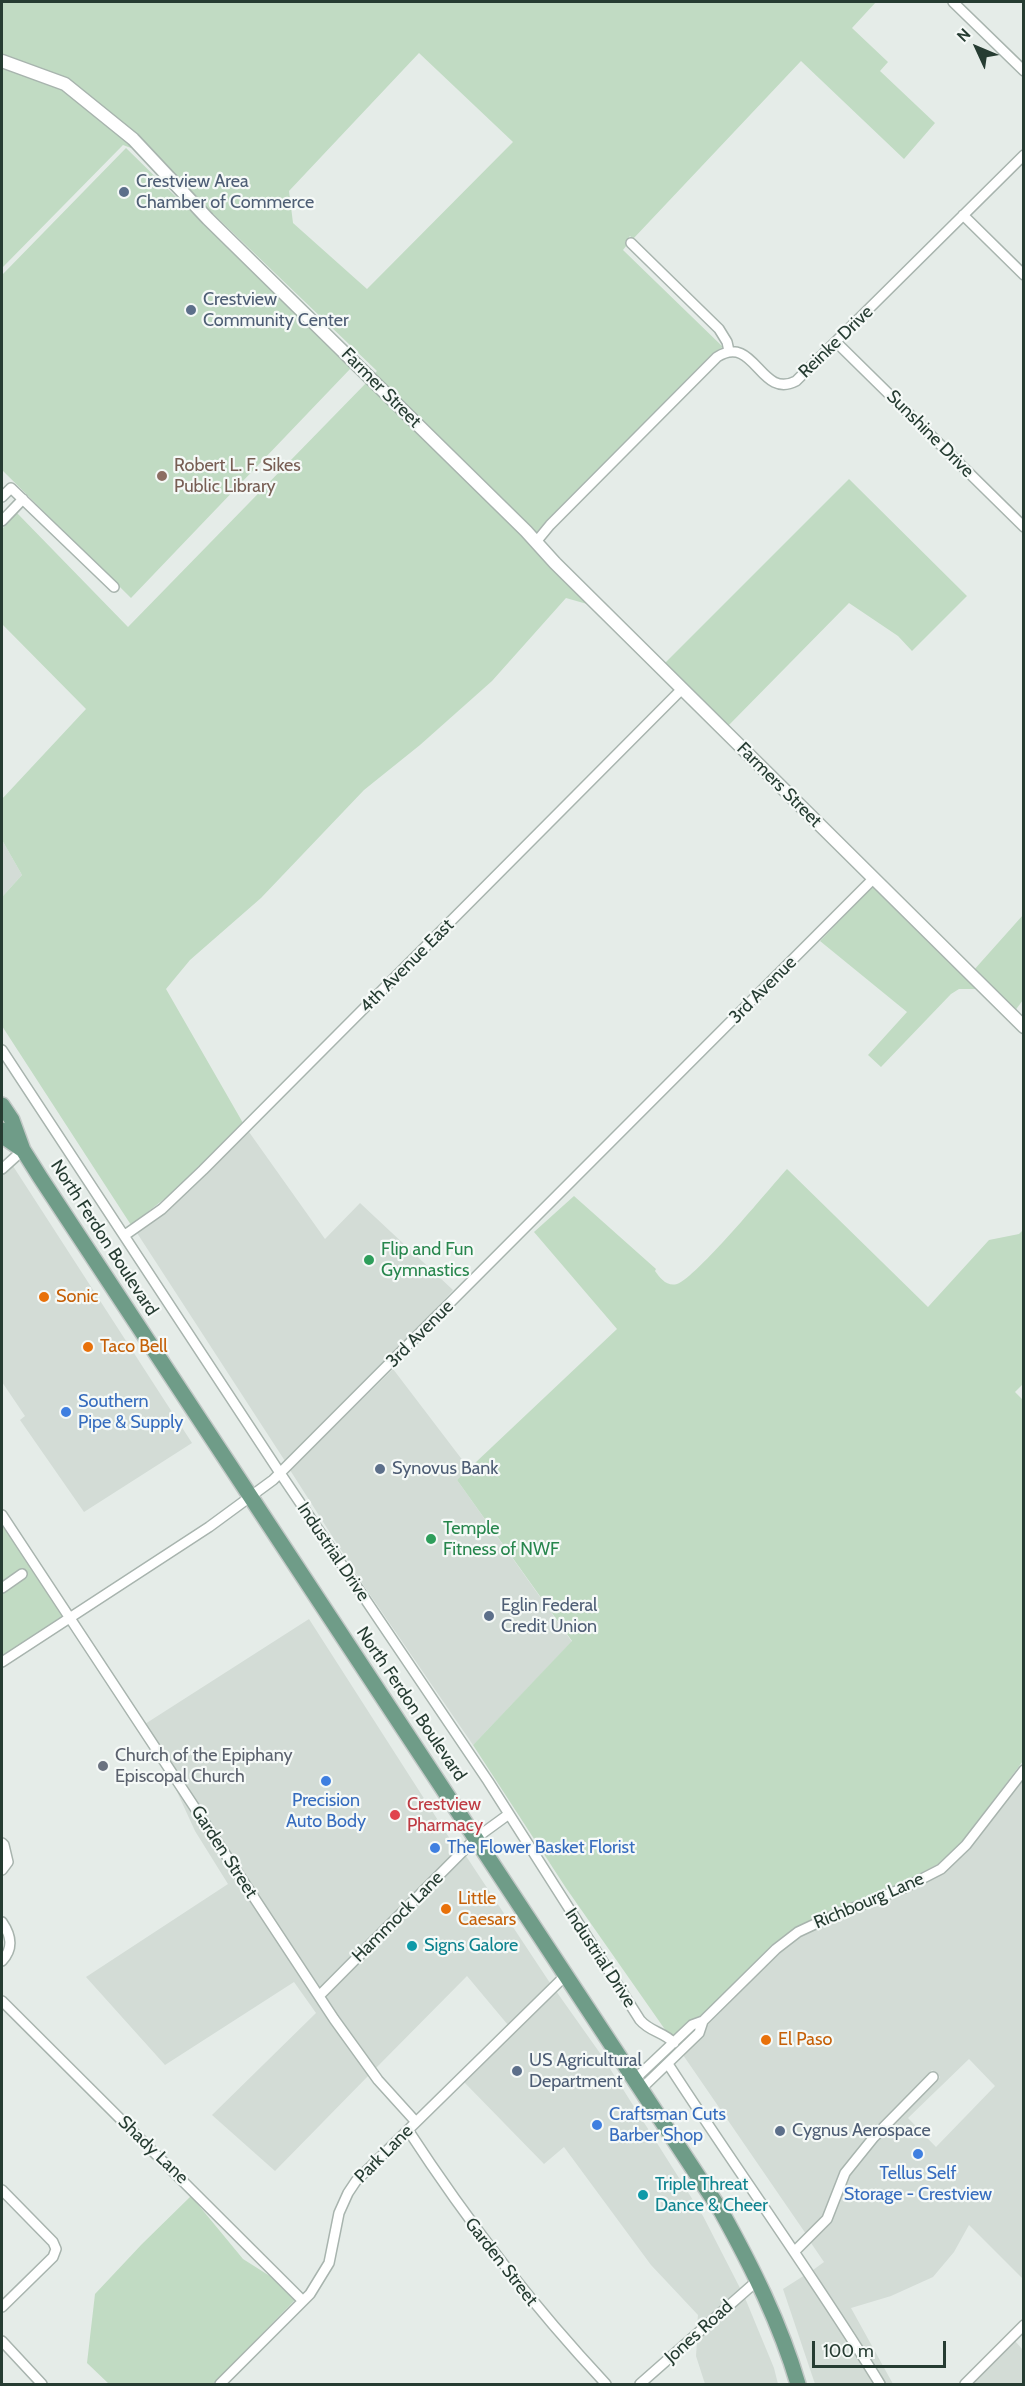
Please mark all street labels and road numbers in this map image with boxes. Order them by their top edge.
street label: Reinke Drive [794,301,878,383]
street label: Farmer Street [337,344,425,432]
street label: Sunshine Drive [882,386,978,482]
street label: Farmers Street [732,738,826,832]
street label: 4th Avenue East [356,915,458,1017]
street label: 3rd Avenue [725,952,801,1028]
street label: North Ferdon Boulevard [46,1156,162,1320]
street label: 3rd Avenue [382,1296,458,1372]
street label: Industrial Drive [292,1499,374,1605]
street label: North Ferdon Boulevard [351,1623,471,1785]
street label: Garden Street [186,1802,262,1902]
street label: Hammock Lane [348,1867,448,1967]
street label: Richbourg Lane [811,1868,927,1934]
street label: Industrial Drive [560,1904,640,2012]
street label: Shady Lane [114,2111,192,2189]
street label: Park Lane [350,2120,418,2188]
street label: Garden Street [460,2214,542,2310]
street label: Jones Road [661,2296,737,2368]

